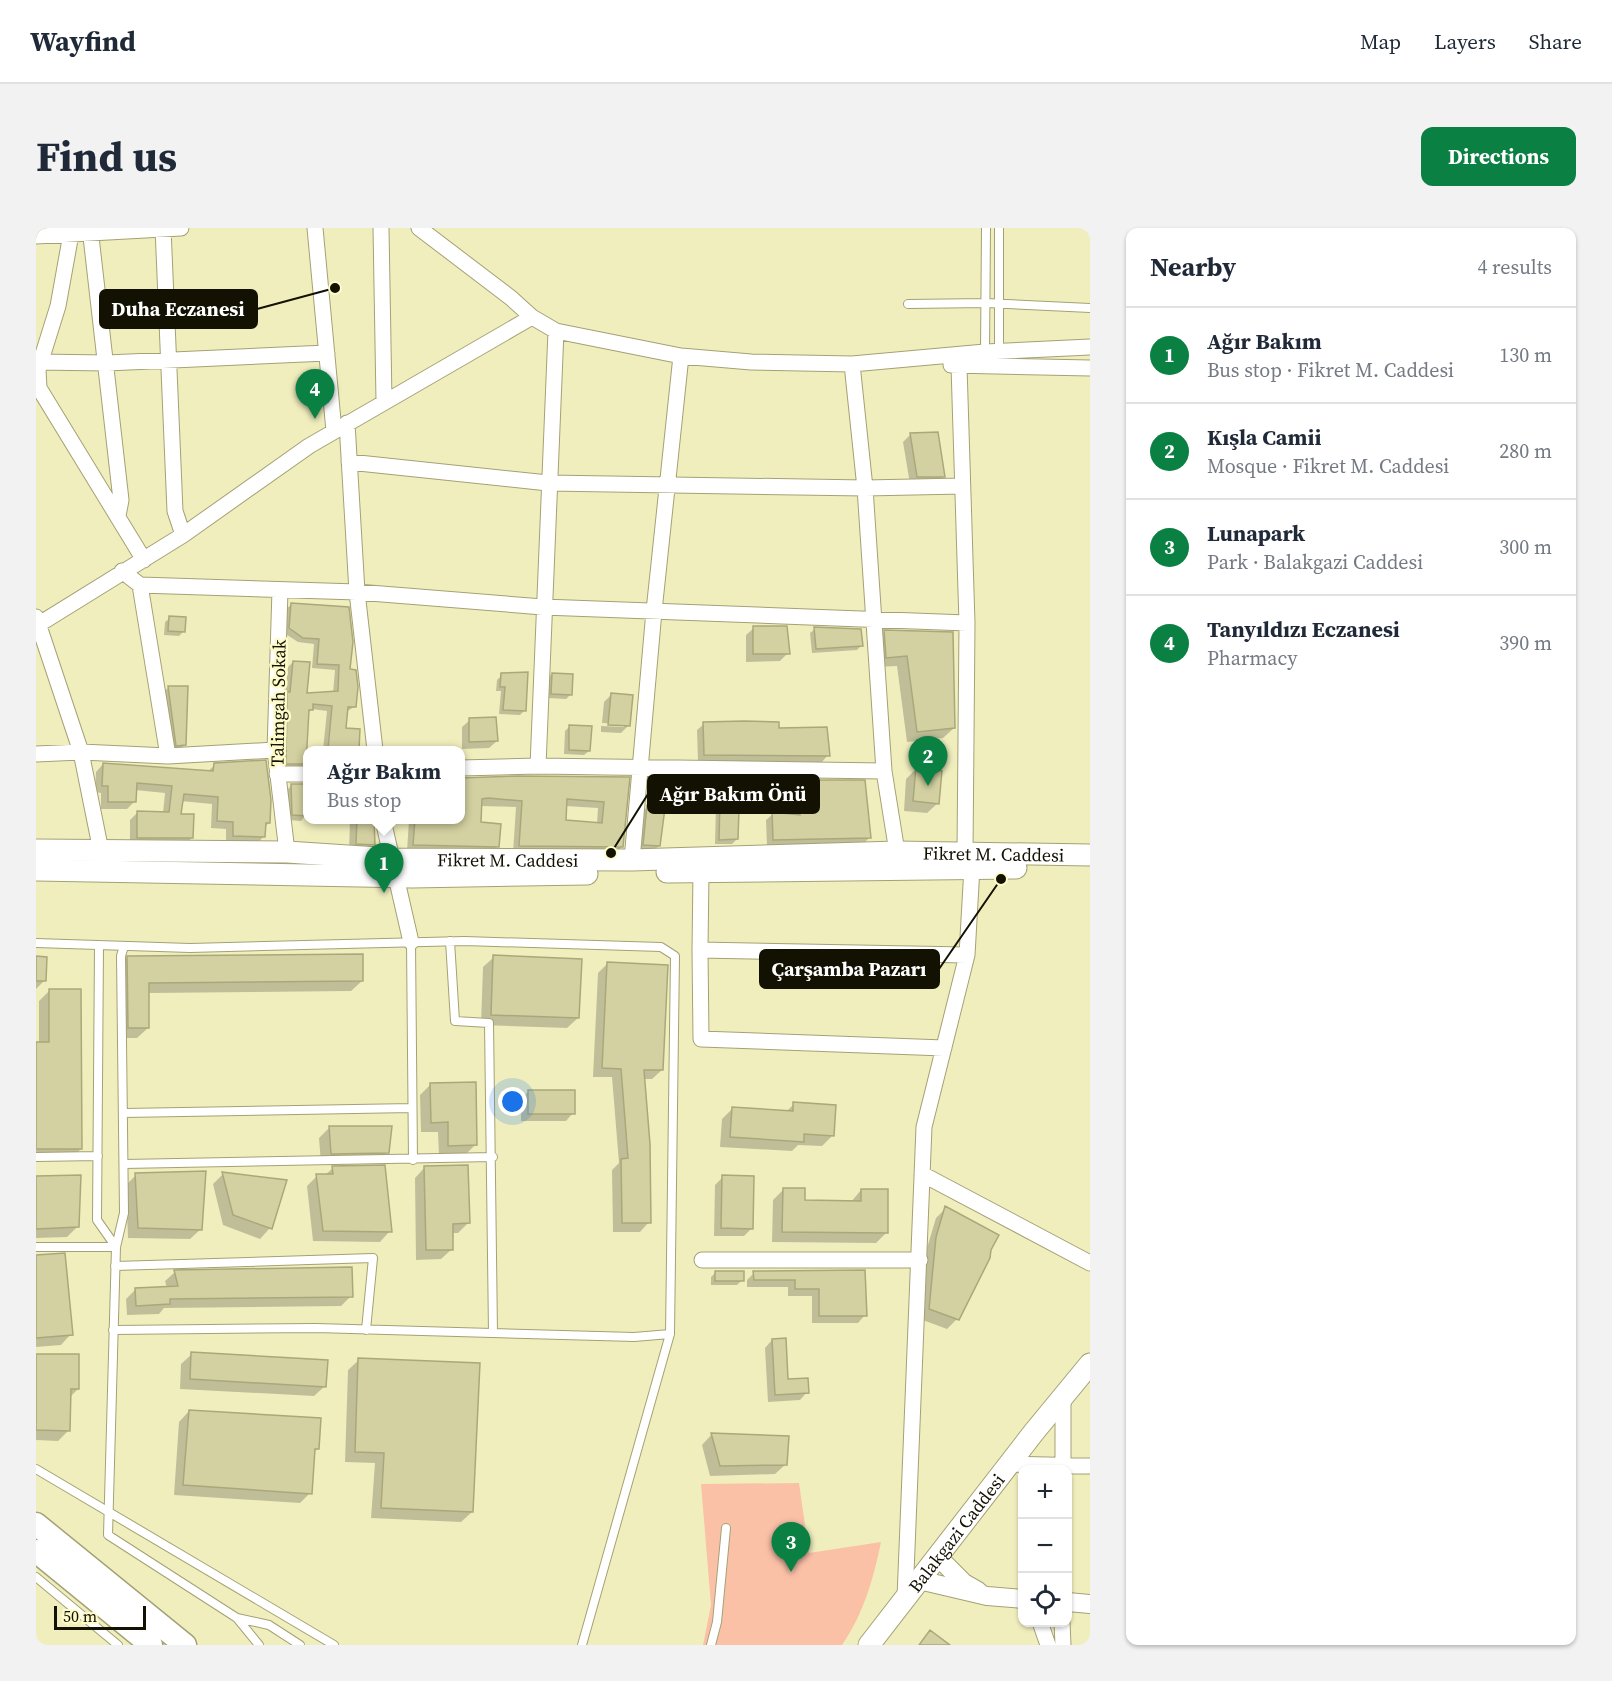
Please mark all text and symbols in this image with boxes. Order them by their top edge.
text: Wayfind [30,22,136,60]
text: Map [1360,27,1401,56]
text: Layers [1434,27,1496,56]
text: Share [1529,27,1582,56]
text: Find us [36,127,177,185]
button: Directions [1421,127,1576,186]
text: Nearby [1150,249,1236,285]
text: 4 results [1477,253,1552,281]
callout: Duha Eczanesi [100,290,257,328]
text: Duha Eczanesi [111,295,245,323]
text: Ağır Bakım [1207,326,1322,356]
text: 1 [1164,341,1175,369]
text: 130 m [1499,341,1552,369]
text: Bus stop · Fikret M. Caddesi [1207,356,1454,384]
pin: 4 [296,370,334,419]
text: Kışla Camii [1207,422,1321,452]
text: 2 [1164,437,1175,465]
text: 280 m [1499,437,1552,465]
text: Mosque · Fikret M. Caddesi [1207,452,1449,480]
text: Lunapark [1207,518,1305,548]
text: 3 [1164,533,1175,561]
text: 300 m [1499,533,1552,561]
text: Park · Balakgazi Caddesi [1207,548,1423,576]
text: Tanyıldızı Eczanesi [1207,614,1400,644]
text: 4 [1164,629,1175,657]
text: 390 m [1499,629,1552,657]
street label: Talimgah Sokak [264,639,292,767]
text: Pharmacy [1207,644,1298,672]
pin: 2 [908,736,948,786]
popup [303,746,465,824]
text: Ağır Bakım [327,756,441,786]
callout: Ağır Bakım Önü [648,775,819,813]
text: Ağır Bakım Önü [660,780,806,808]
text: Bus stop [327,786,402,814]
street label: Fikret M. Caddesi [923,840,1064,867]
pin: 1 [364,844,404,893]
street label: Fikret M. Caddesi [437,847,578,872]
callout: Çarşamba Pazarı [760,950,939,988]
text: Çarşamba Pazarı [772,955,926,983]
your location [498,1087,527,1116]
map controls [1018,1465,1072,1627]
button: + [1018,1465,1072,1519]
street label: Balakgazi Caddesi [902,1468,1010,1597]
button: − [1018,1519,1072,1573]
pin: 3 [772,1522,810,1572]
button: locate [1018,1573,1072,1627]
scale bar [54,1603,146,1630]
text: 50 m [63,1605,97,1627]

